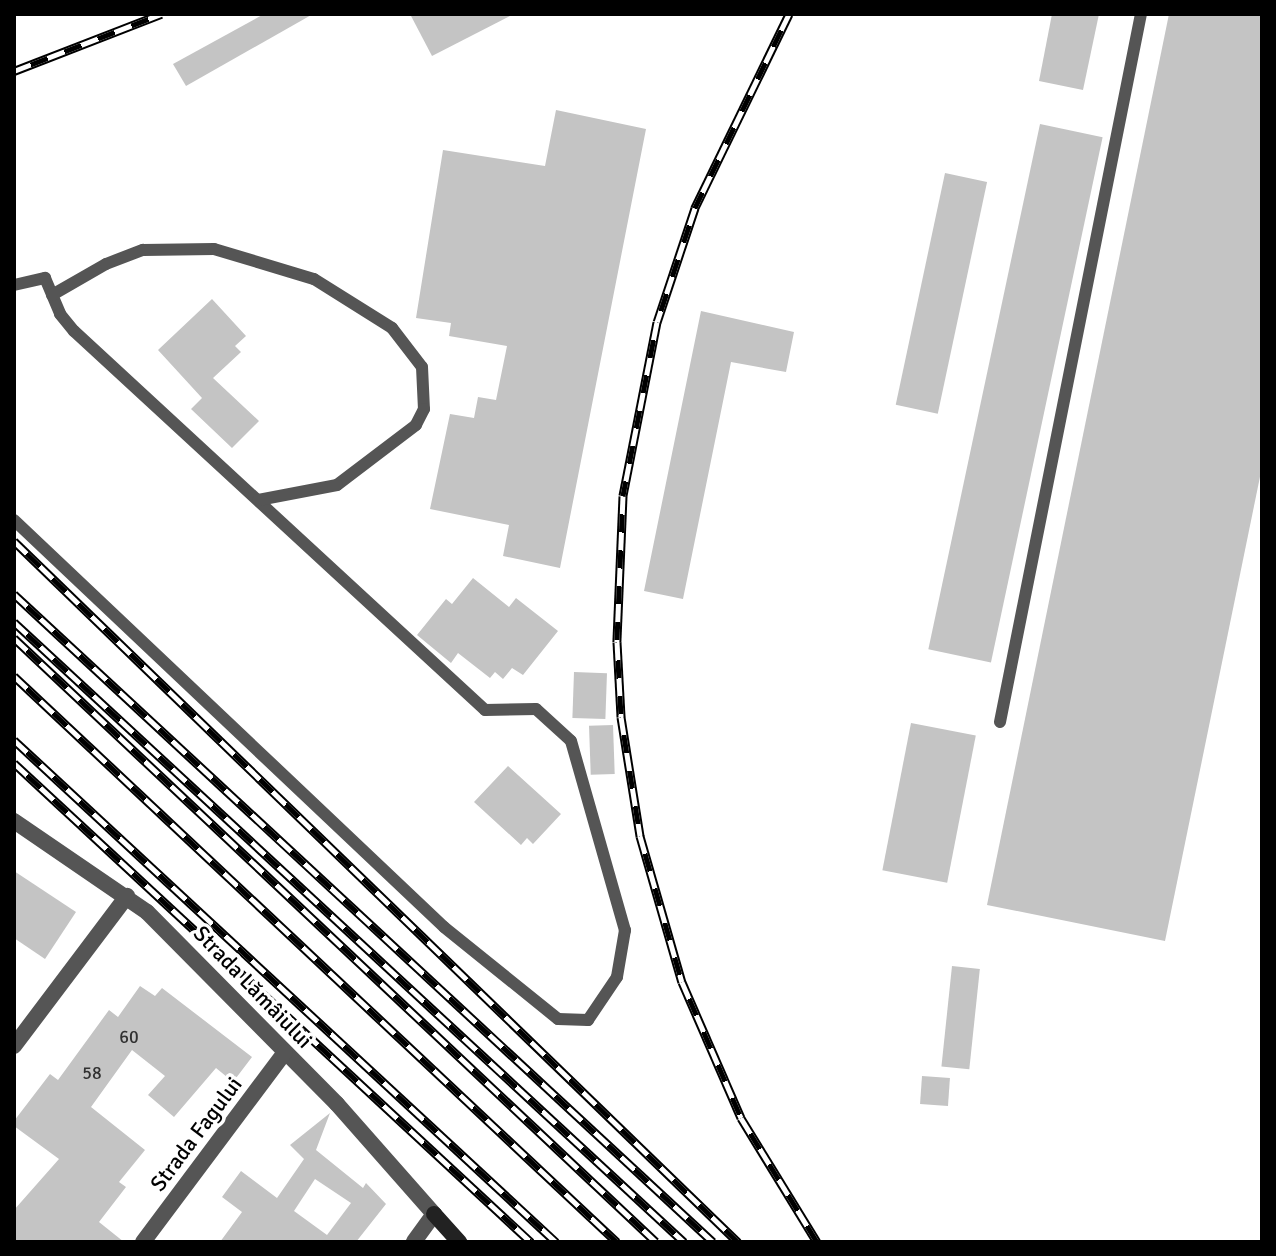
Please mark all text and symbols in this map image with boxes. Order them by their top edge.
street label: Strada Lămâiului [188,920,318,1054]
house number: 60 [119,1026,139,1048]
house number: 58 [82,1062,102,1084]
street label: Strada Fagului [144,1072,248,1196]

